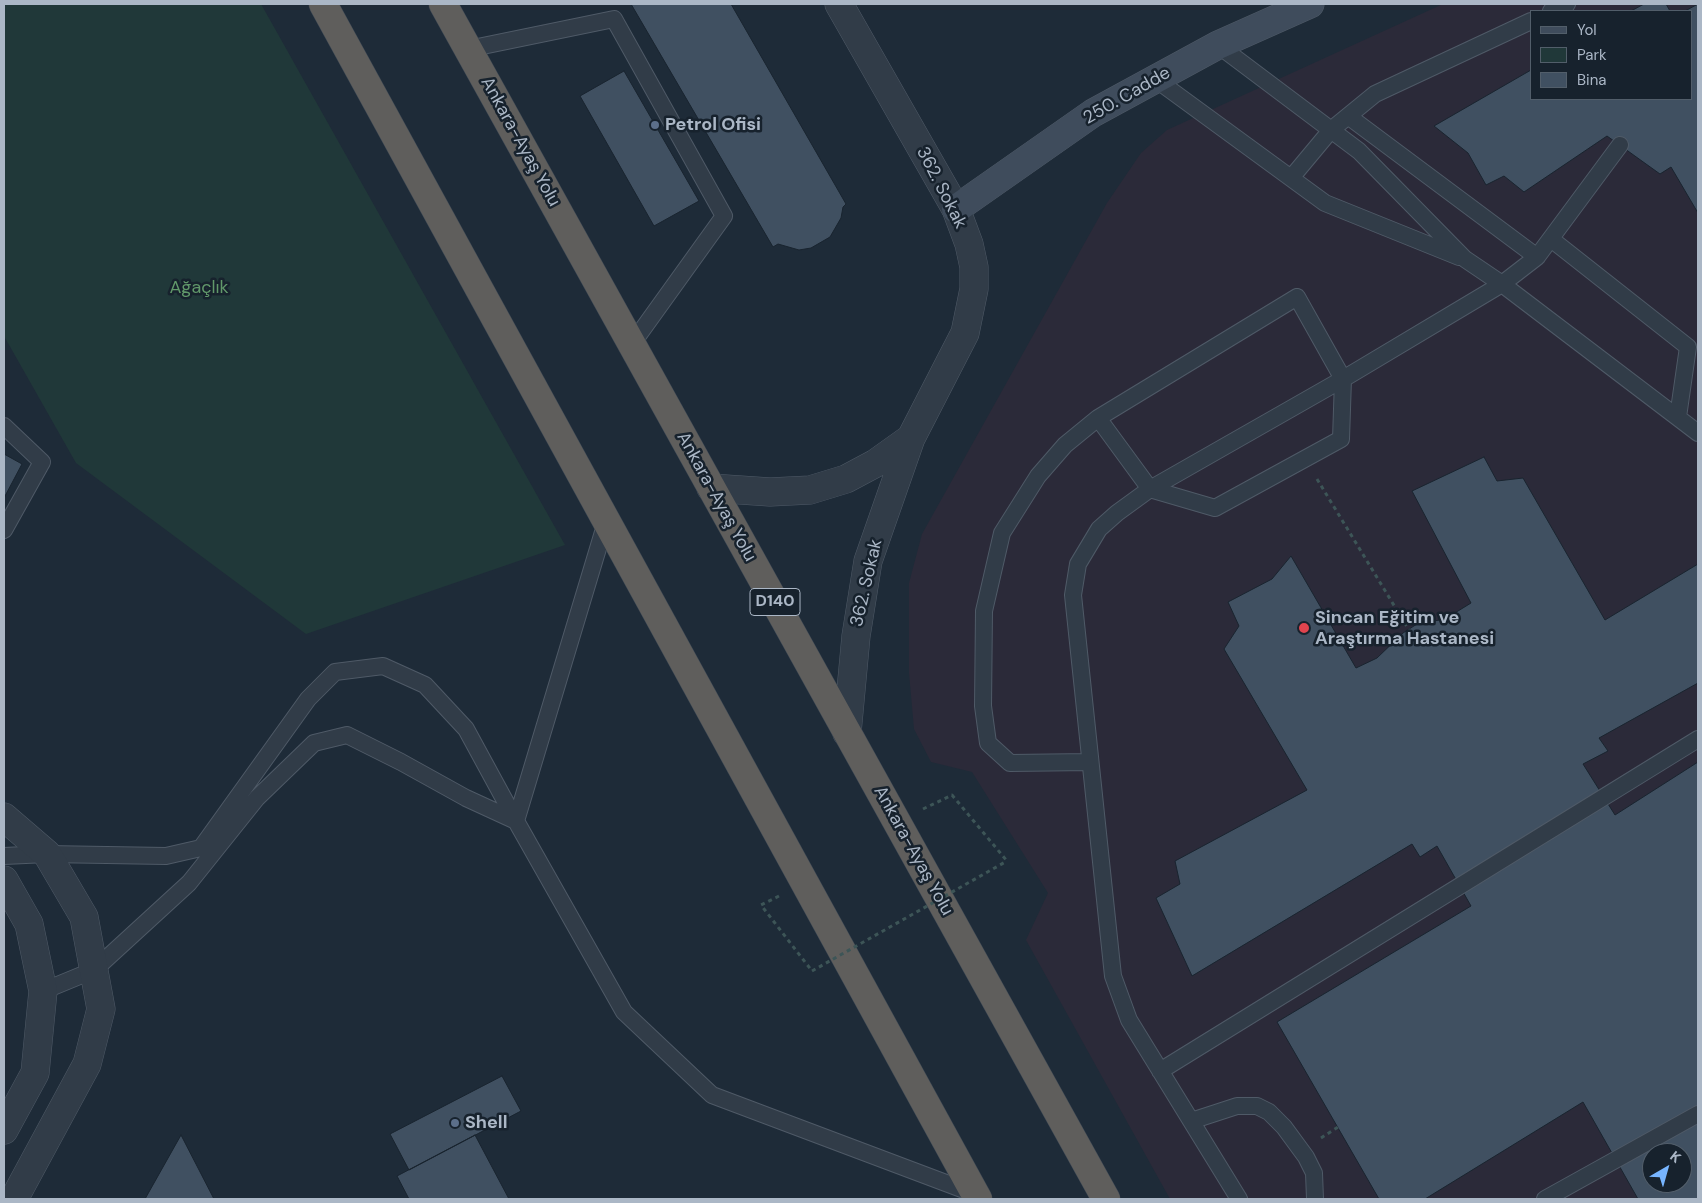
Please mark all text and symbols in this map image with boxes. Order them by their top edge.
legend [1530,10,1692,100]
text: Yol [1577,20,1597,40]
text: Park [1577,45,1607,65]
street label: 250. Cadde [1080,62,1174,130]
text: Bina [1577,70,1606,90]
street label: Ankara-Ayaş Yolu [476,74,564,210]
place label: Petrol Ofisi [665,114,761,136]
marker: Petrol Ofisi [649,119,661,131]
street label: 362. Sokak [911,143,971,233]
park label: Ağaçlık [169,277,229,299]
street label: Ankara-Ayaş Yolu [672,429,760,565]
street label: 362. Sokak [846,537,888,629]
road number: D140 [750,588,800,616]
place label: Sincan Eğitim ve Araştırma Hastanesi [1315,607,1494,650]
marker: Sincan Eğitim ve Araştırma Hastanesi [1297,621,1311,635]
street label: Ankara-Ayaş Yolu [869,783,957,919]
place label: Shell [465,1112,507,1134]
marker: Shell [449,1117,461,1129]
north arrow [1642,1143,1692,1193]
text: K [1666,1147,1685,1167]

